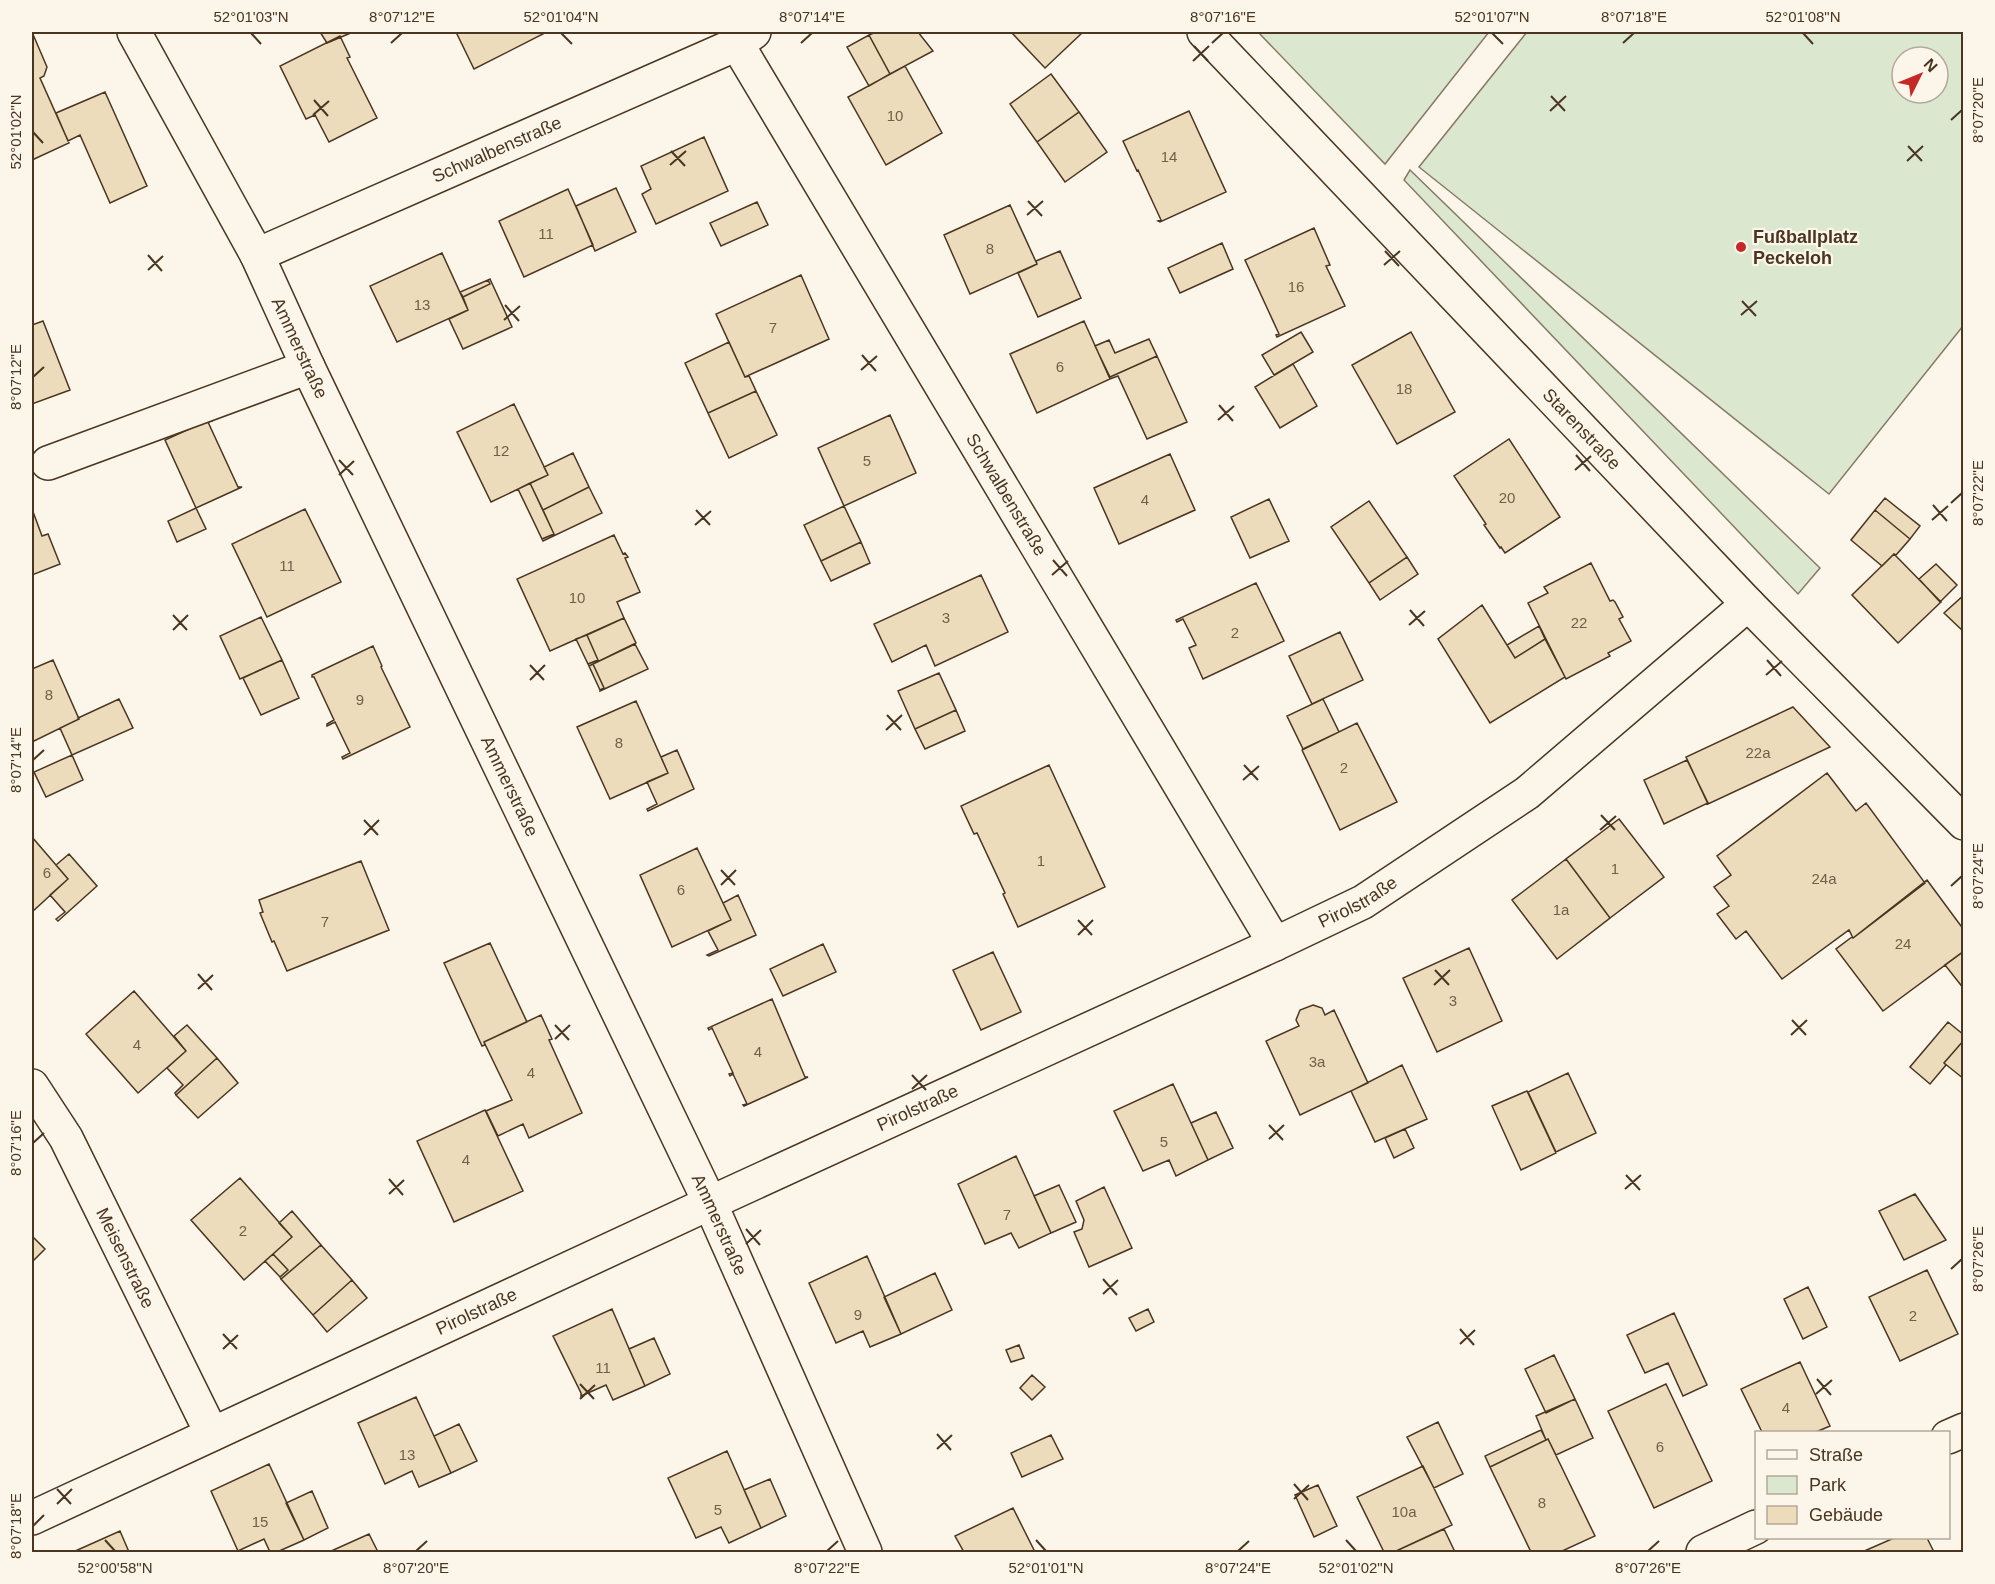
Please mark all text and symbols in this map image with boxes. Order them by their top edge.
text: 52°01'03"N [213,8,289,25]
text: 8°07'12"E [369,8,435,25]
text: 52°01'04"N [523,8,599,25]
text: 8°07'14"E [779,8,845,25]
text: 8°07'16"E [1190,8,1256,25]
text: 52°01'07"N [1454,8,1530,25]
text: 8°07'18"E [1601,8,1667,25]
text: 52°01'08"N [1765,8,1841,25]
north arrow [1890,45,1950,105]
text: N [1920,55,1941,75]
text: 8°07'20"E [1969,77,1986,143]
text: 52°01'02"N [7,94,24,170]
house number: 10 [887,107,903,124]
street label: Schwalbenstraße [429,112,565,187]
house number: 14 [1161,148,1177,165]
house number: 11 [538,225,554,242]
place label: Fußballplatz Peckeloh [1753,227,1858,268]
house number: 8 [986,240,994,257]
marker: Fußballplatz Peckeloh [1734,240,1748,254]
house number: 16 [1288,278,1304,295]
street label: Ammerstraße [268,294,332,402]
house number: 13 [414,296,430,313]
house number: 7 [769,319,777,336]
text: 8°07'12"E [7,344,24,410]
house number: 6 [1056,358,1064,375]
house number: 18 [1396,380,1412,397]
street label: Starenstraße [1539,384,1625,474]
street label: Schwalbenstraße [962,430,1051,559]
house number: 12 [493,442,509,459]
house number: 5 [863,452,871,469]
text: 8°07'22"E [1969,460,1986,526]
house number: 20 [1499,489,1515,506]
house number: 4 [1141,491,1149,508]
house number: 11 [279,557,295,574]
house number: 10 [569,589,585,606]
house number: 3 [942,609,950,626]
house number: 22 [1571,614,1587,631]
house number: 2 [1231,624,1239,641]
house number: 8 [45,686,53,703]
house number: 9 [356,691,364,708]
text: 8°07'14"E [7,727,24,793]
street label: Ammerstraße [477,733,542,840]
house number: 8 [615,734,623,751]
house number: 22a [1745,744,1771,761]
house number: 2 [1340,759,1348,776]
text: 8°07'24"E [1969,843,1986,909]
house number: 1 [1037,852,1045,869]
house number: 1 [1611,860,1619,877]
house number: 6 [43,864,51,881]
house number: 24a [1811,870,1837,887]
street label: Pirolstraße [1315,872,1401,932]
house number: 6 [677,881,685,898]
house number: 1a [1553,901,1570,918]
house number: 7 [321,913,329,930]
house number: 24 [1895,935,1911,952]
house number: 3 [1449,992,1457,1009]
house number: 4 [133,1036,141,1053]
house number: 4 [754,1043,762,1060]
house number: 3a [1309,1053,1326,1070]
house number: 4 [527,1064,535,1081]
street label: Pirolstraße [874,1081,961,1135]
text: 8°07'16"E [7,1110,24,1176]
house number: 5 [1160,1133,1168,1150]
house number: 4 [462,1151,470,1168]
street label: Ammerstraße [688,1171,751,1279]
street label: Meisenstraße [92,1205,158,1311]
house number: 7 [1003,1206,1011,1223]
house number: 2 [239,1222,247,1239]
text: 8°07'26"E [1969,1226,1986,1292]
street label: Pirolstraße [433,1284,520,1339]
house number: 9 [854,1306,862,1323]
house number: 2 [1909,1307,1917,1324]
house number: 11 [595,1359,611,1376]
house number: 4 [1782,1399,1790,1416]
legend [1755,1431,1950,1539]
house number: 6 [1656,1438,1664,1455]
text: Straße [1809,1445,1863,1465]
house number: 13 [399,1446,415,1463]
text: Park [1809,1475,1847,1495]
text: 8°07'18"E [7,1493,24,1559]
house number: 8 [1538,1494,1546,1511]
house number: 5 [714,1501,722,1518]
house number: 10a [1391,1503,1417,1520]
text: Gebäude [1809,1505,1883,1525]
house number: 15 [252,1513,268,1530]
text: 52°00'58"N [77,1559,153,1576]
text: 8°07'20"E [383,1559,449,1576]
text: 8°07'22"E [794,1559,860,1576]
text: 52°01'01"N [1008,1559,1084,1576]
text: 8°07'24"E [1205,1559,1271,1576]
text: 52°01'02"N [1318,1559,1394,1576]
text: 8°07'26"E [1615,1559,1681,1576]

